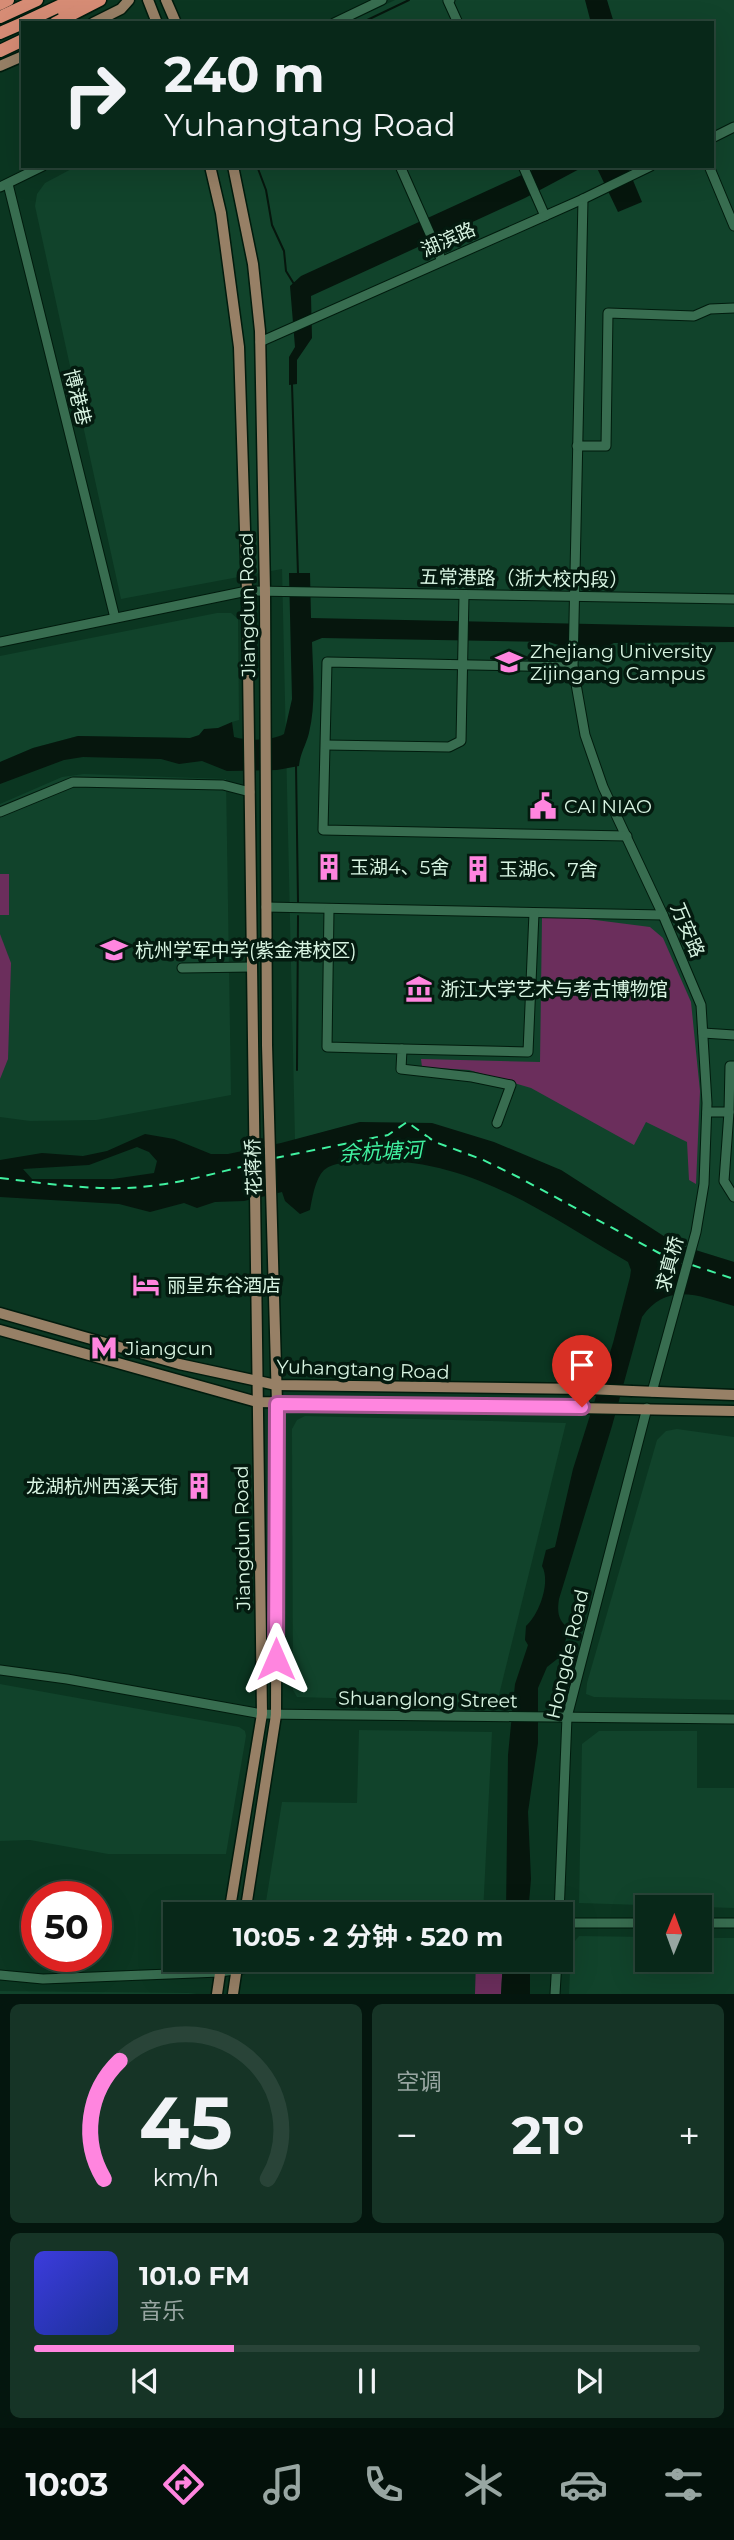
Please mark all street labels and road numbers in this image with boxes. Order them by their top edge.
street label: 湖滨路 [417,217,479,262]
street label: 博港巷 [59,367,96,428]
street label: Jiangdun Road [235,532,260,679]
street label: 五常港路（浙大校内段） [419,565,629,592]
street label: 万安路 [666,899,709,961]
street label: 花蒋桥 [241,1138,266,1196]
street label: 求真桥 [651,1234,688,1295]
street label: Yuhangtang Road [276,1355,450,1384]
street label: Jiangdun Road [230,1465,255,1612]
street label: Hongde Road [541,1587,594,1721]
street label: Shuanglong Street [338,1686,518,1713]

